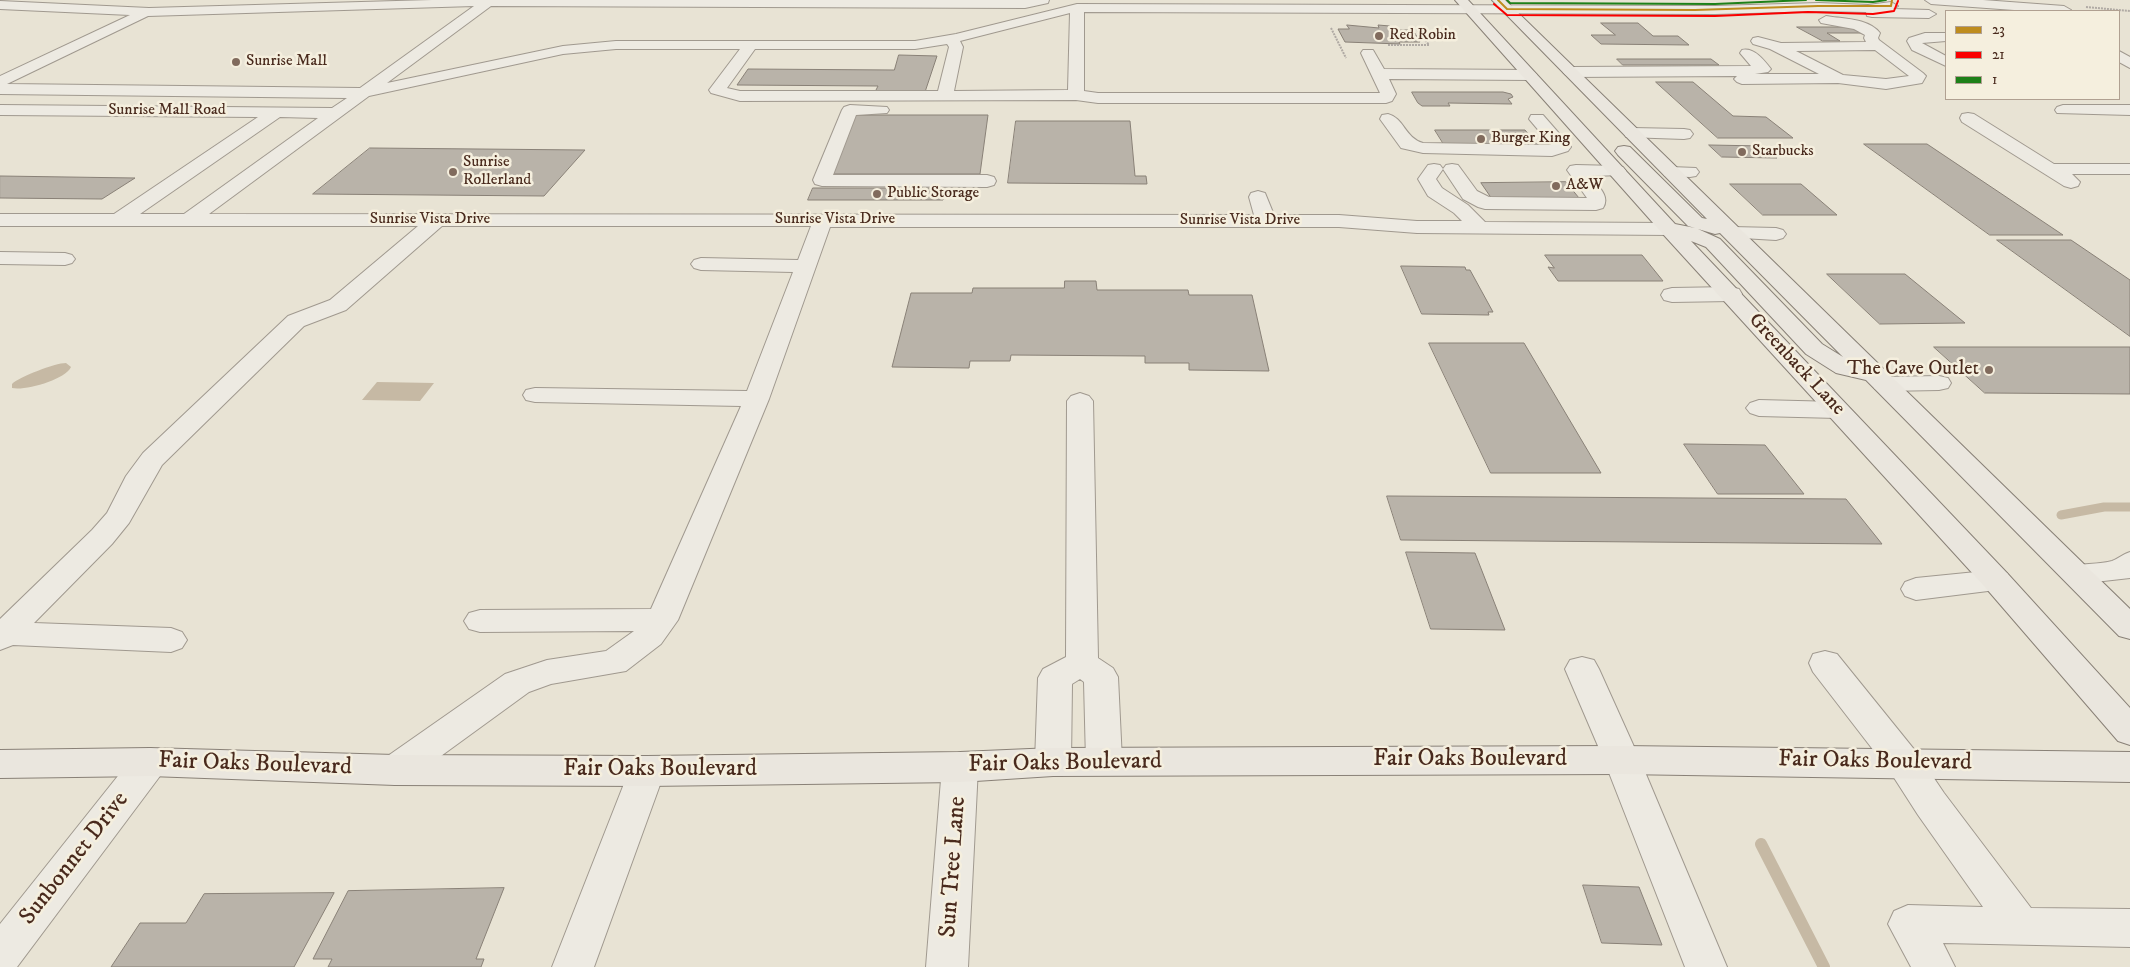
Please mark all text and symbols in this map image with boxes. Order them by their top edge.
legend [1945,10,2120,100]
text: 23 [1992,20,2005,39]
place label: Red Robin [1389,26,1456,46]
marker: Red Robin [1373,30,1385,42]
text: 21 [1992,45,2005,64]
place label: Sunrise Mall [246,52,327,72]
marker: Sunrise Mall [230,56,242,68]
text: 1 [1992,70,1998,89]
street label: Sunrise Mall Road [108,101,226,121]
place label: Burger King [1491,129,1570,149]
marker: Burger King [1475,133,1487,145]
place label: Starbucks [1752,142,1814,162]
marker: Starbucks [1736,146,1748,158]
place label: Sunrise Rollerland [463,153,531,191]
marker: Sunrise Rollerland [447,166,459,178]
place label: A&W [1566,176,1603,196]
marker: A&W [1550,180,1562,192]
place label: Public Storage [887,184,979,204]
marker: Public Storage [871,188,883,200]
street label: Sunrise Vista Drive [370,210,490,230]
street label: Sunrise Vista Drive [775,210,895,230]
street label: Sunrise Vista Drive [1180,211,1300,231]
street label: Greenback Lane [1743,309,1849,421]
place label: The Cave Outlet [1847,358,1979,382]
marker: The Cave Outlet [1983,364,1995,376]
street label: Fair Oaks Boulevard [1373,746,1567,774]
street label: Fair Oaks Boulevard [1778,746,1972,778]
street label: Fair Oaks Boulevard [158,747,352,783]
street label: Fair Oaks Boulevard [968,748,1162,780]
street label: Fair Oaks Boulevard [563,756,757,784]
street label: Sunbonnet Drive [14,787,136,931]
street label: Sun Tree Lane [935,795,973,939]

